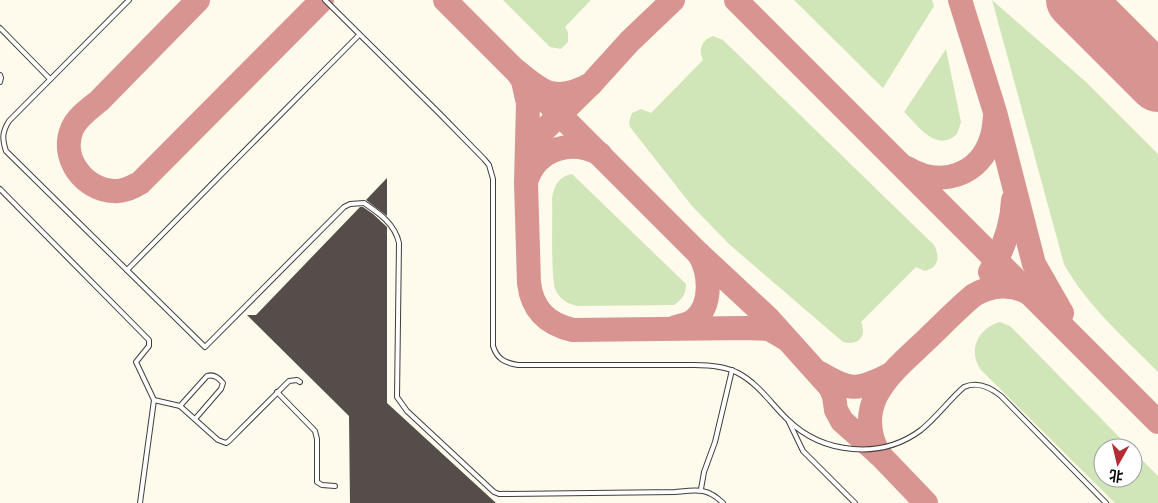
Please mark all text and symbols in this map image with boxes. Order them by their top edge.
north arrow [1093,438,1143,488]
text: 北 [1108,466,1124,486]

